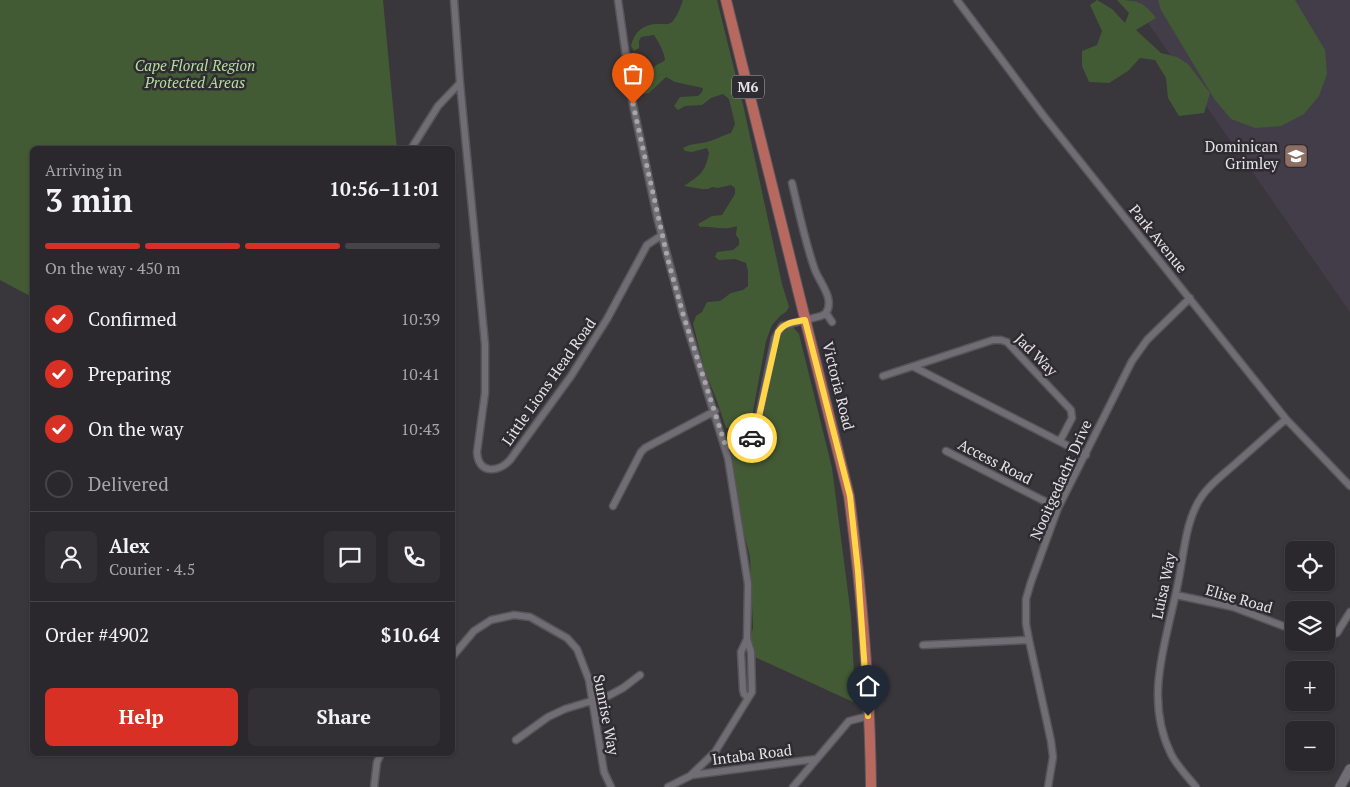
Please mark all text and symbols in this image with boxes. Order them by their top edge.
pin [612,53,654,104]
park label: Cape Floral Region Protected Areas [135,55,255,92]
icon: bag [619,60,647,88]
road number: M6 [732,75,764,98]
place label: Dominican Grimley [1205,136,1278,173]
school or university icon: Dominican Grimley [1283,143,1309,169]
text: Arriving in [45,159,122,181]
text: 10:56–11:01 [329,176,440,201]
text: 3 min [45,179,133,221]
street label: Park Avenue [1125,200,1193,277]
text: On the way · 450 m [45,257,180,279]
icon: check [45,305,73,333]
text: Confirmed [88,306,177,331]
text: 10:39 [401,308,440,330]
street label: Little Lions Head Road [497,314,600,449]
street label: Jad Way [1011,329,1063,380]
street label: Victoria Road [818,339,860,432]
icon: check [45,360,73,388]
text: Preparing [88,361,171,386]
text: 10:41 [401,363,440,385]
courier [727,413,777,463]
icon: check [45,415,73,443]
text: On the way [88,416,183,441]
street label: Nooitgedacht Drive [1025,416,1096,543]
text: 10:43 [401,418,440,440]
icon: car [738,424,766,452]
street label: Access Road [955,434,1036,488]
text: Delivered [88,471,169,496]
button: person [45,531,97,583]
button: chat [324,531,376,583]
button: phone [388,531,440,583]
text: Alex [109,533,150,558]
map controls [1285,541,1335,771]
button: locate [1285,541,1335,591]
street label: Luisa Way [1146,550,1180,621]
text: Courier · 4.5 [109,558,195,580]
street label: Elise Road [1203,579,1275,617]
button: layers [1285,601,1335,651]
text: Order #4902 [45,622,149,647]
text: $10.64 [381,622,440,647]
button: + [1285,661,1335,711]
pin [847,665,889,716]
icon: home [854,672,882,700]
street label: Sunrise Way [589,673,625,757]
button: Help [45,688,238,746]
button: Share [248,688,440,746]
button: − [1285,721,1335,771]
street label: Intaba Road [711,739,793,769]

